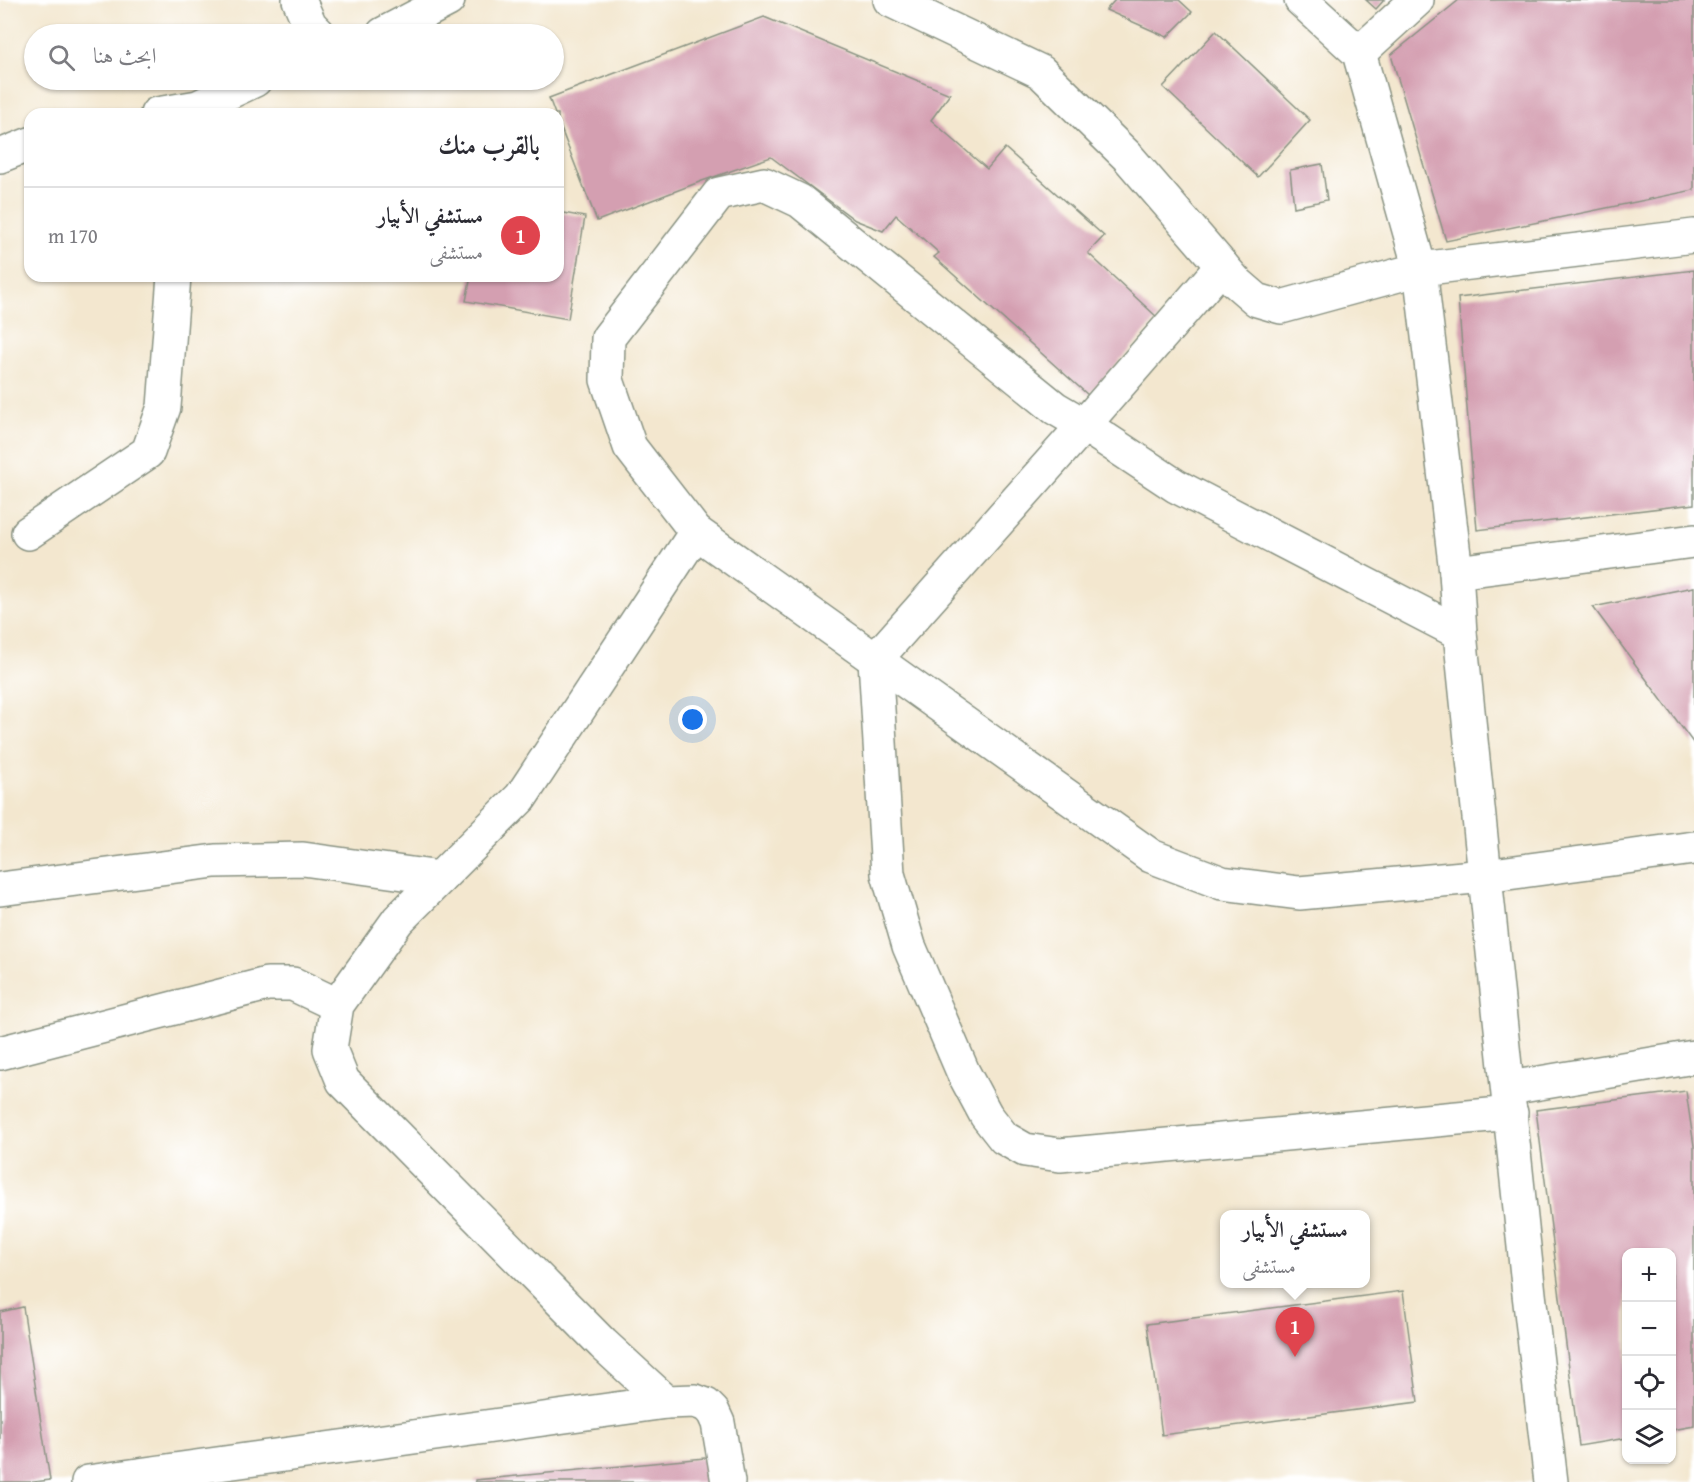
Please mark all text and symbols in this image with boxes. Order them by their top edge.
search box [24,24,564,90]
text: ابحث هنا [93,39,157,71]
icon: search [45,41,78,74]
text: بالقرب منك [438,125,540,164]
text: مستشفي الأبيار [378,199,483,231]
text: 170 m [48,221,98,250]
text: 1 [515,221,526,250]
text: مستشفى [430,237,483,266]
your location [678,705,707,734]
popup [1220,1210,1370,1288]
text: مستشفي الأبيار [1242,1213,1348,1245]
map controls [1622,1248,1676,1464]
button: + [1622,1248,1676,1302]
text: مستشفى [1242,1251,1296,1280]
button: − [1622,1302,1676,1356]
pin: 1 [1276,1308,1314,1357]
button: locate [1622,1356,1676,1410]
button: layers [1622,1410,1676,1464]

